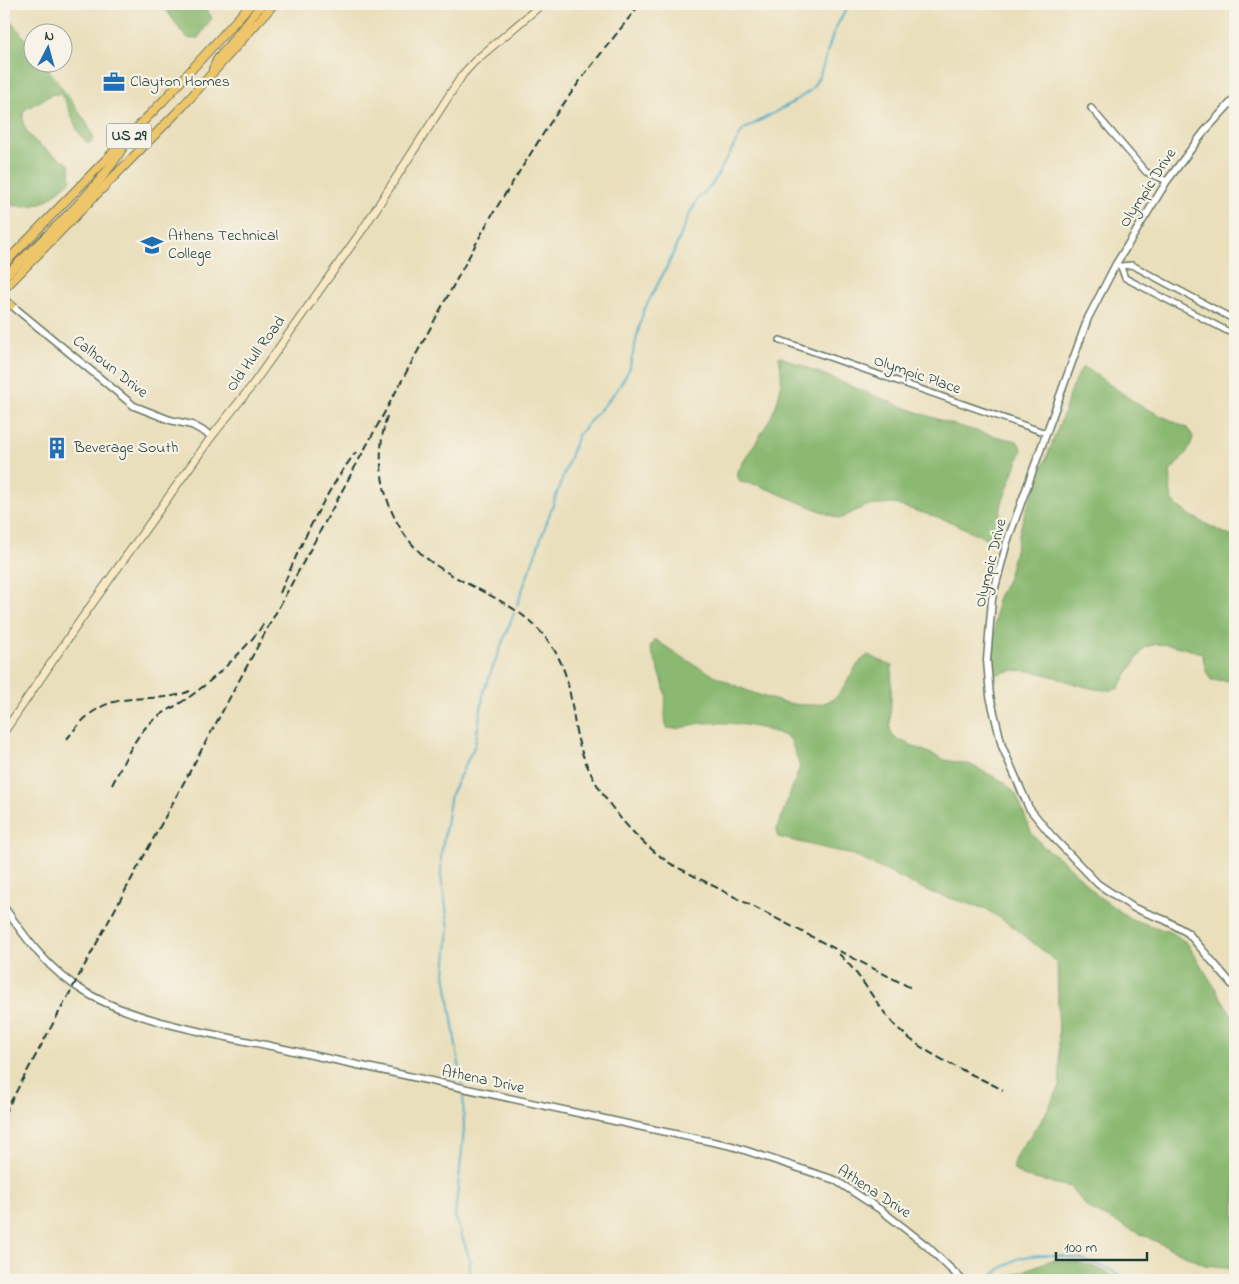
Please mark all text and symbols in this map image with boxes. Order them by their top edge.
north arrow [22,22,72,72]
text: N [43,26,55,47]
office icon: Clayton Homes [101,69,127,95]
place label: Clayton Homes [130,70,230,94]
road number: US 29 [106,124,152,148]
street label: Olympic Drive [1113,143,1183,233]
place label: Athens Technical College [168,224,279,266]
school or university icon: Athens Technical College [139,232,165,258]
street label: Old Hull Road [220,311,292,397]
street label: Calhoun Drive [67,330,154,405]
street label: Olympic Place [870,349,965,401]
building icon: Beverage South [44,435,70,461]
place label: Beverage South [73,436,178,460]
street label: Olympic Drive [968,515,1014,610]
street label: Athena Drive [439,1060,527,1101]
street label: Athena Drive [832,1159,916,1225]
scale bar [1056,1229,1148,1261]
text: 100 m [1064,1237,1097,1259]

